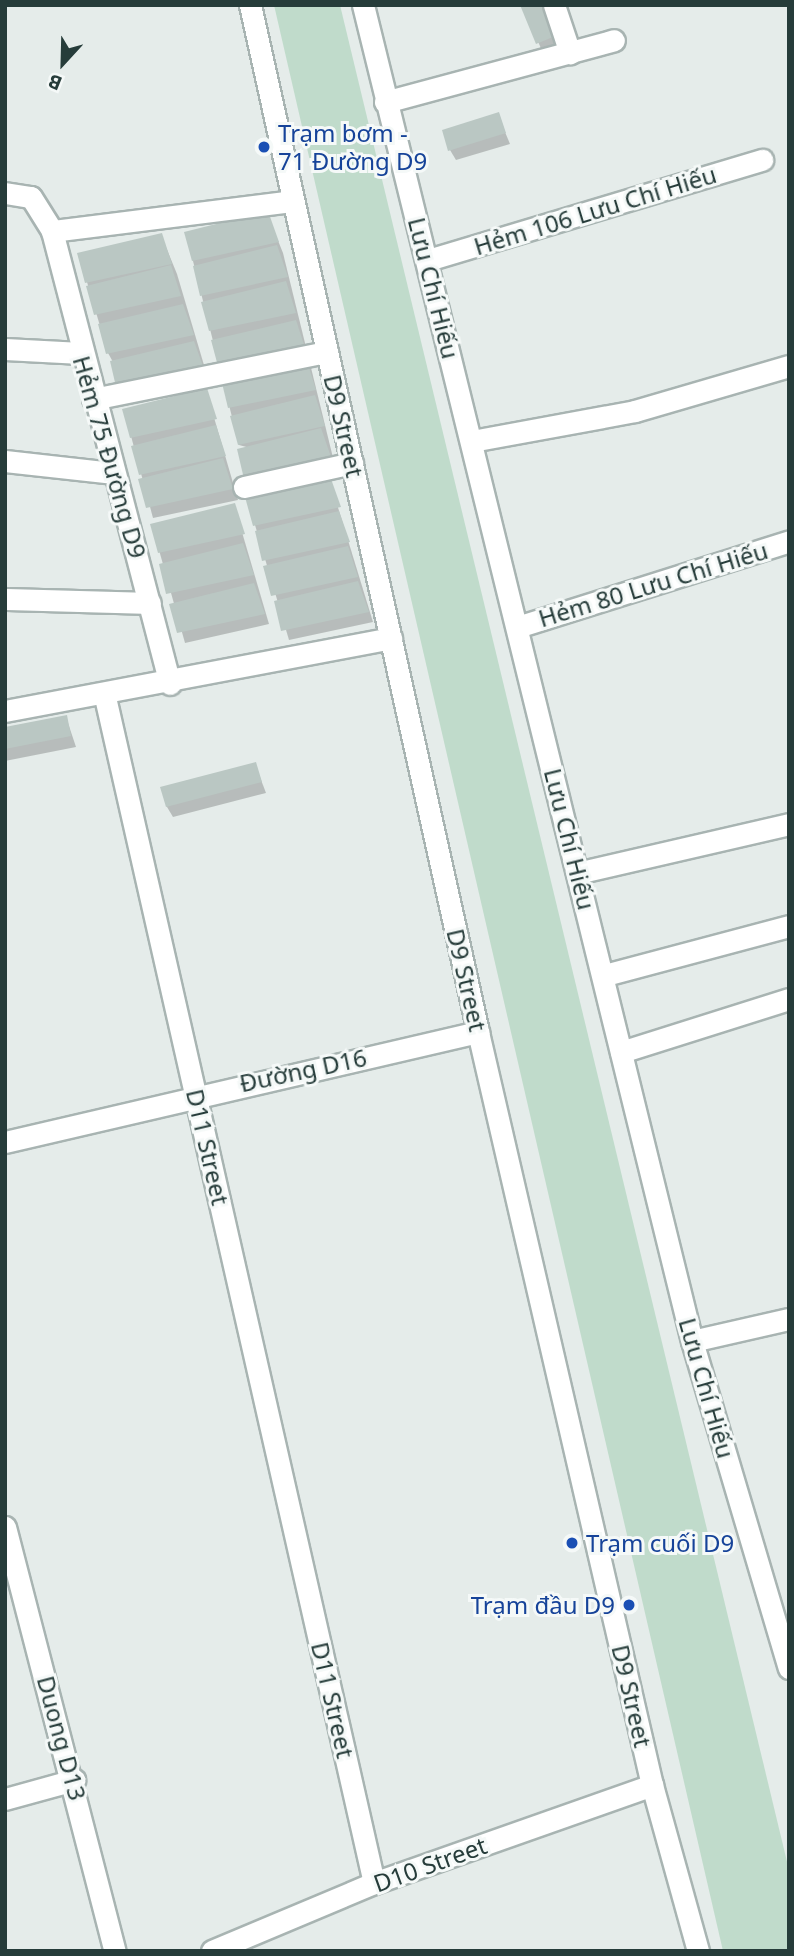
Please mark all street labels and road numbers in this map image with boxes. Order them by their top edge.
street label: Hẻm 106 Lưu Chí Hiếu [470,159,720,261]
street label: Lưu Chí Hiếu [403,214,465,362]
street label: Hẻm 75 Đường D9 [67,352,153,562]
street label: D9 Street [318,372,370,480]
street label: Hẻm 80 Lưu Chí Hiếu [535,535,771,633]
street label: Lưu Chí Hiếu [539,765,601,913]
street label: D9 Street [441,926,493,1034]
street label: Đường D16 [237,1042,369,1098]
street label: D11 Street [181,1086,235,1208]
street label: Lưu Chí Hiếu [673,1315,741,1461]
street label: D11 Street [306,1639,360,1761]
street label: D9 Street [606,1642,658,1750]
street label: Duong D13 [32,1673,92,1803]
street label: D10 Street [370,1830,490,1898]

